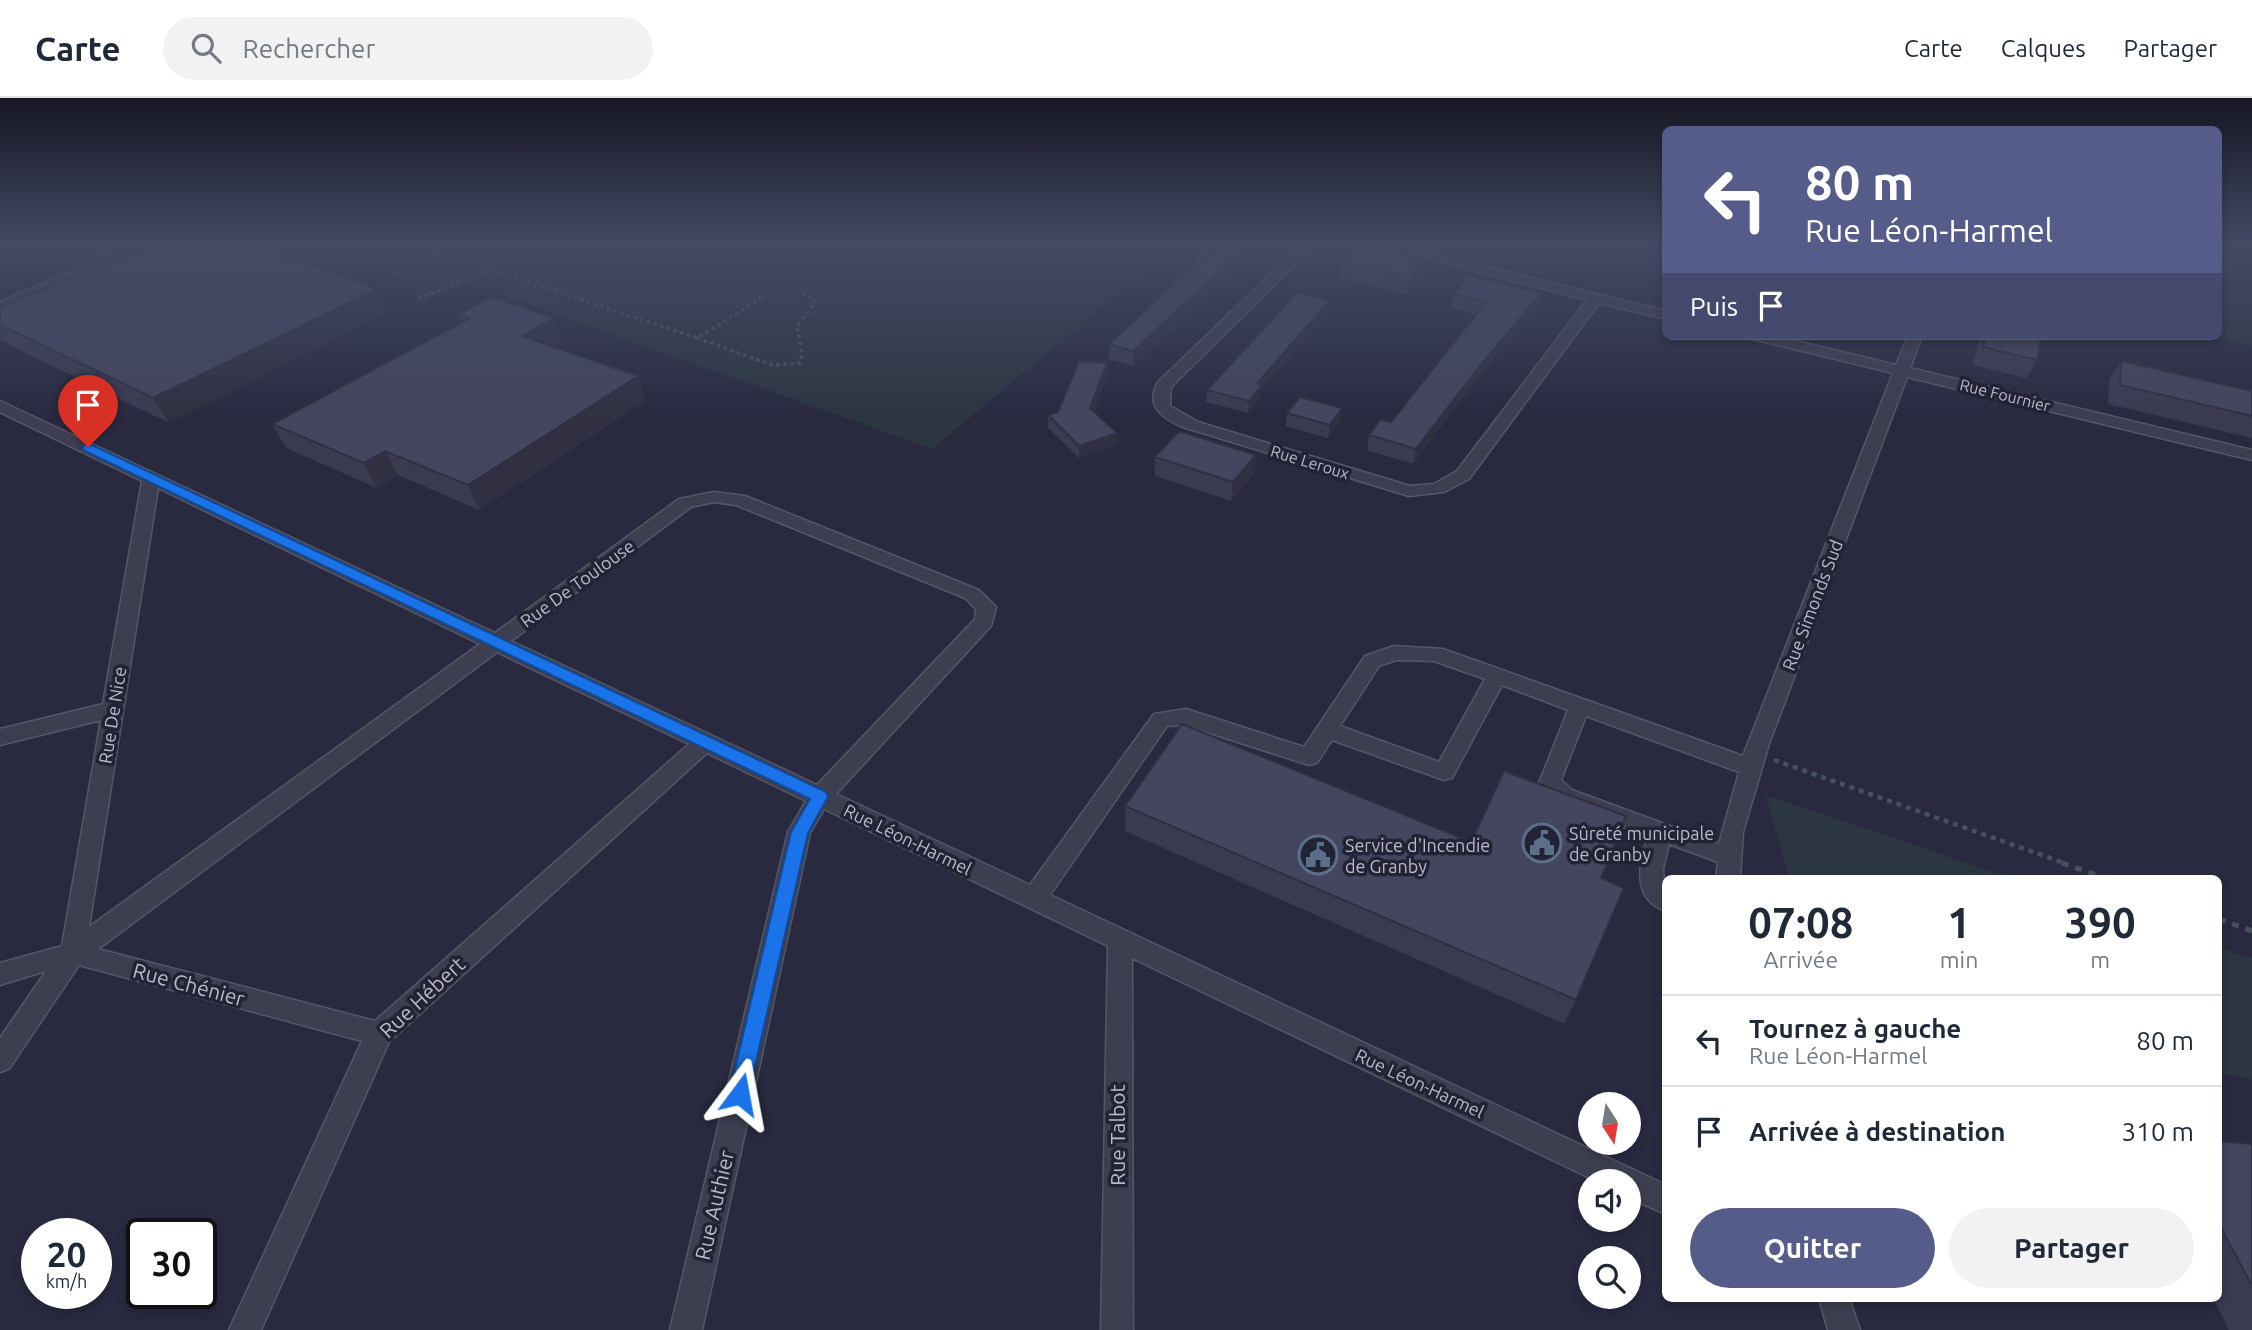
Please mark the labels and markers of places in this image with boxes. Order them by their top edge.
pin [58,375,118,447]
public building icon: Sûreté municipale de Granby [1521,822,1563,864]
place label: Sûreté municipale de Granby [1569,823,1714,864]
public building icon: Service d'Incendie de Granby [1297,834,1339,876]
place label: Service d'Incendie de Granby [1345,835,1490,876]

